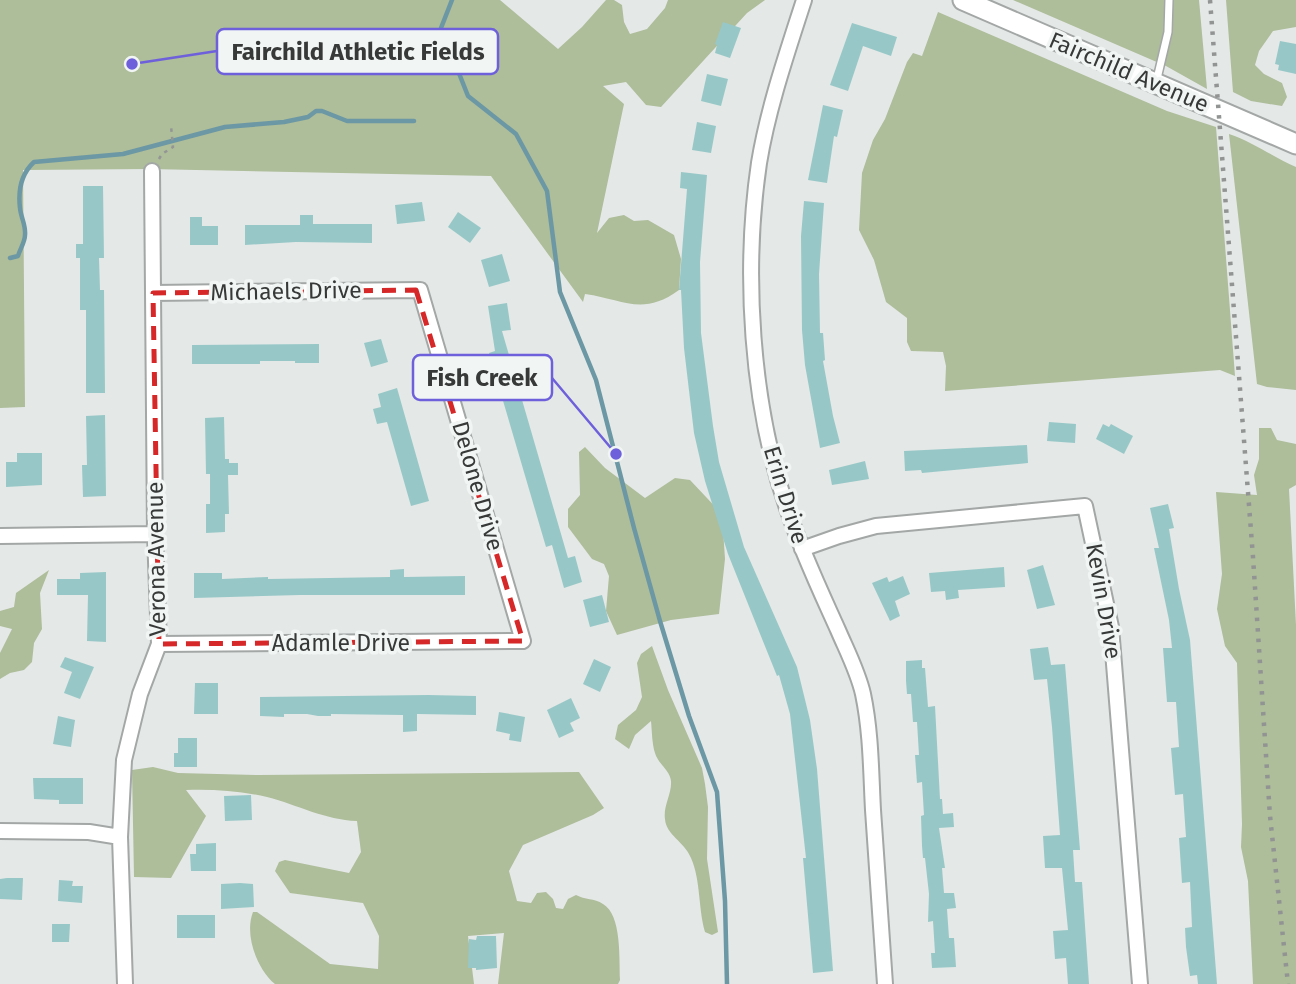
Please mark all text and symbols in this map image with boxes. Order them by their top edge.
street label: Fairchild Avenue [1045,26,1213,118]
callout: Fairchild Athletic Fields [217,29,498,74]
text: Fairchild Athletic Fields [231,38,485,66]
street label: Michaels Drive [210,276,362,306]
callout: Fish Creek [413,355,552,400]
text: Fish Creek [426,364,538,392]
street label: Delone Drive [446,418,510,554]
street label: Erin Drive [758,443,814,547]
street label: Verona Avenue [141,481,171,637]
street label: Kevin Drive [1080,541,1128,661]
street label: Adamle Drive [272,629,410,657]

